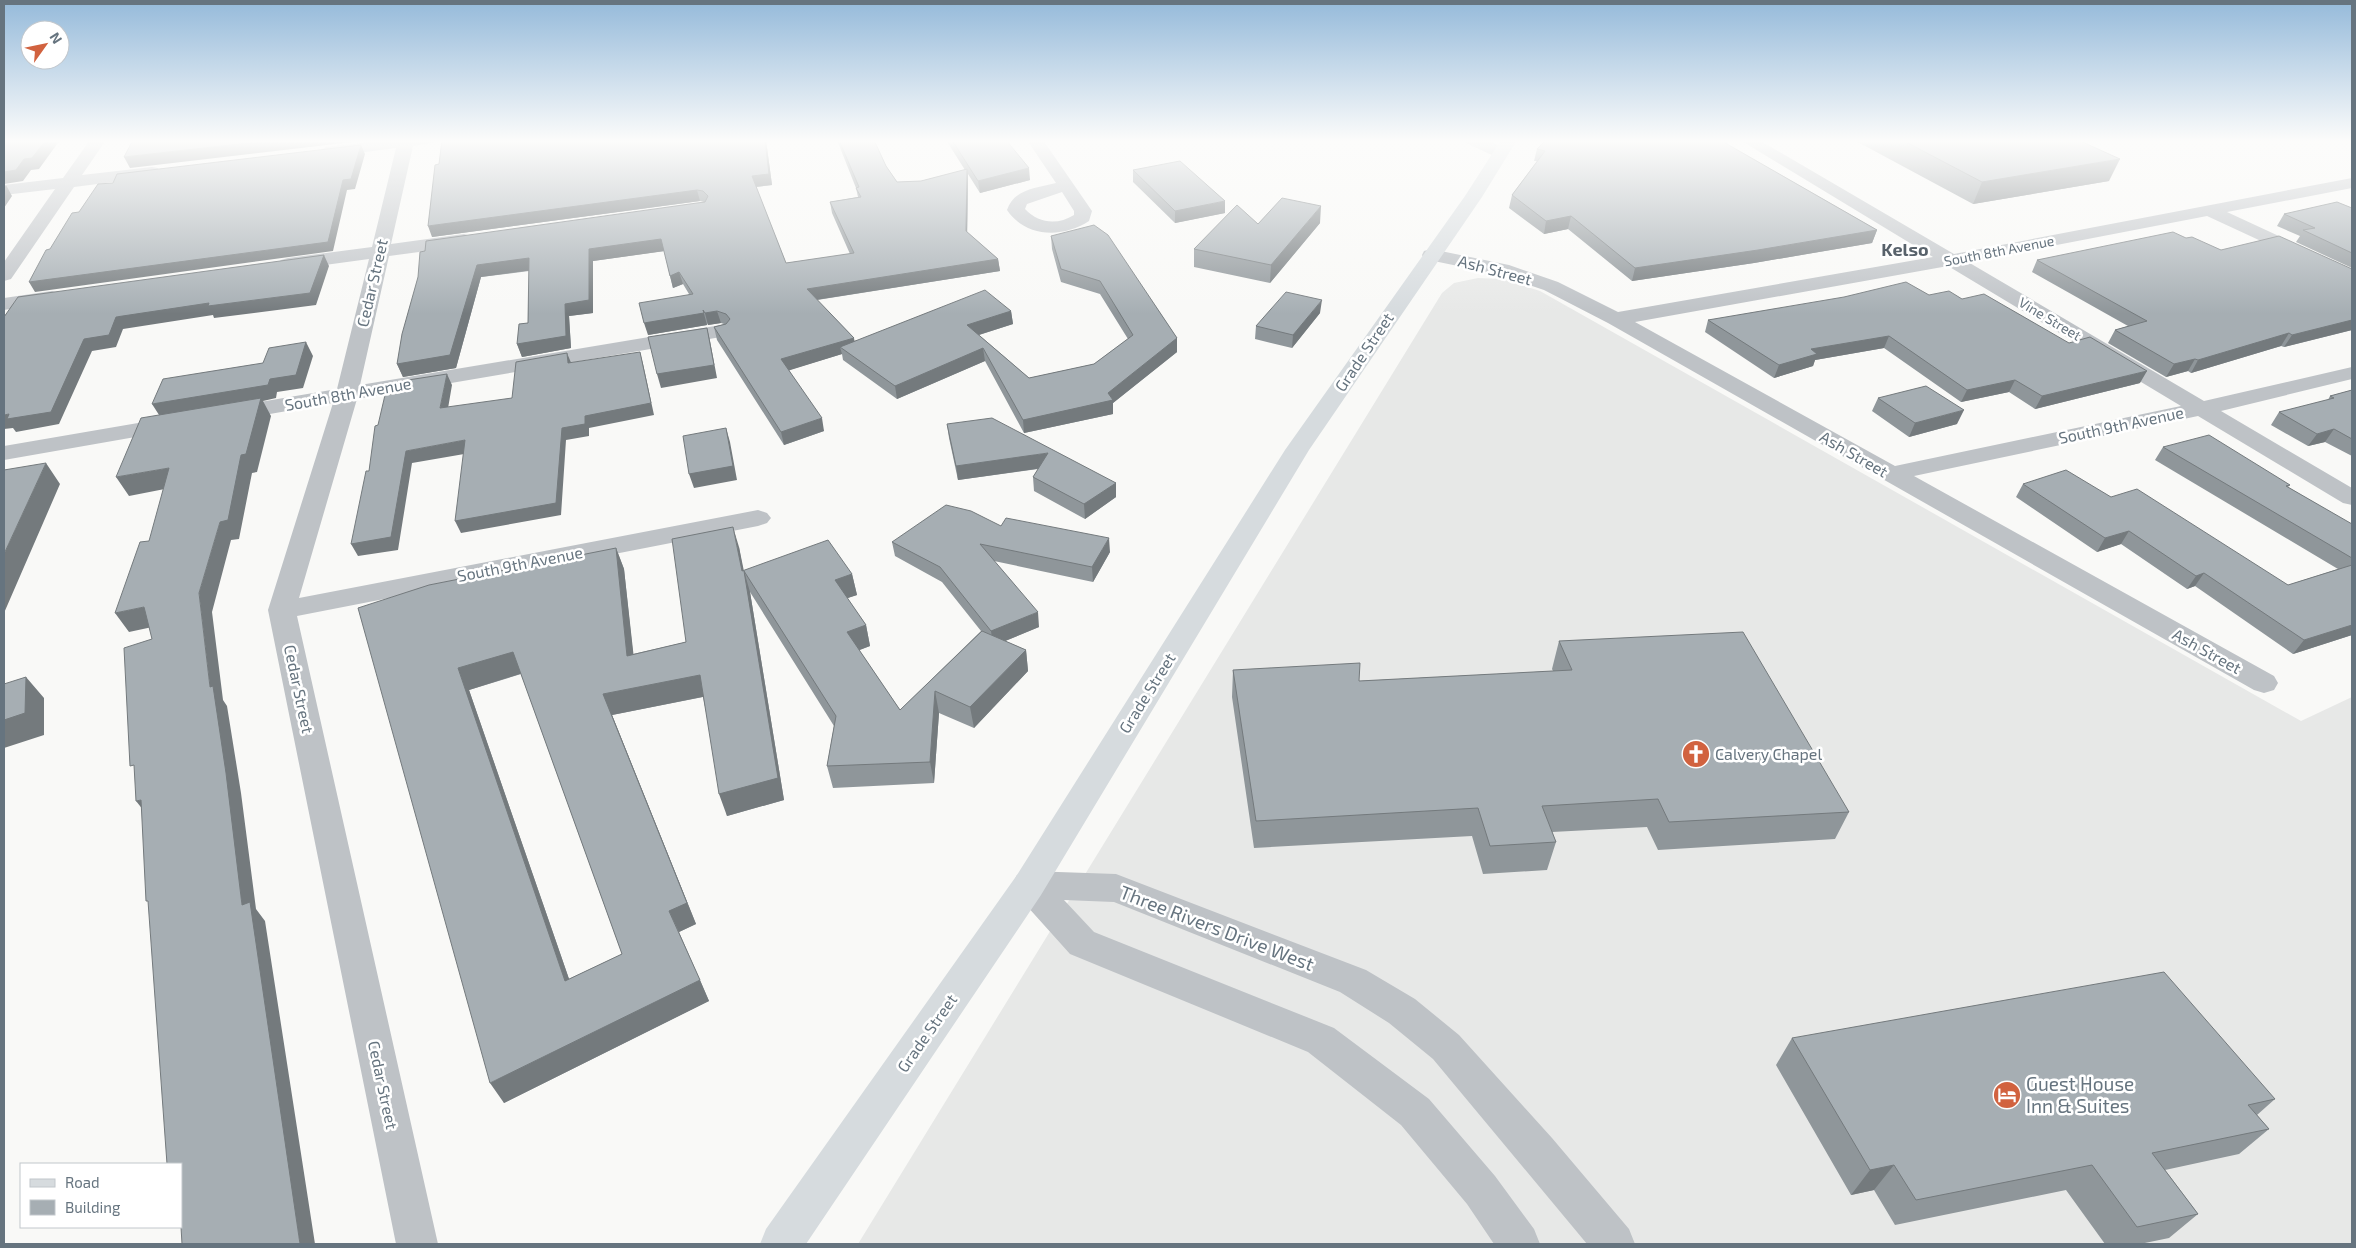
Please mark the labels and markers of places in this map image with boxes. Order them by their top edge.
church icon: Calvery Chapel [1681,739,1711,769]
place label: Calvery Chapel [1715,744,1822,763]
place label: Guest House Inn & Suites [2026,1072,2134,1117]
hotel icon: Guest House Inn & Suites [1992,1080,2022,1110]

